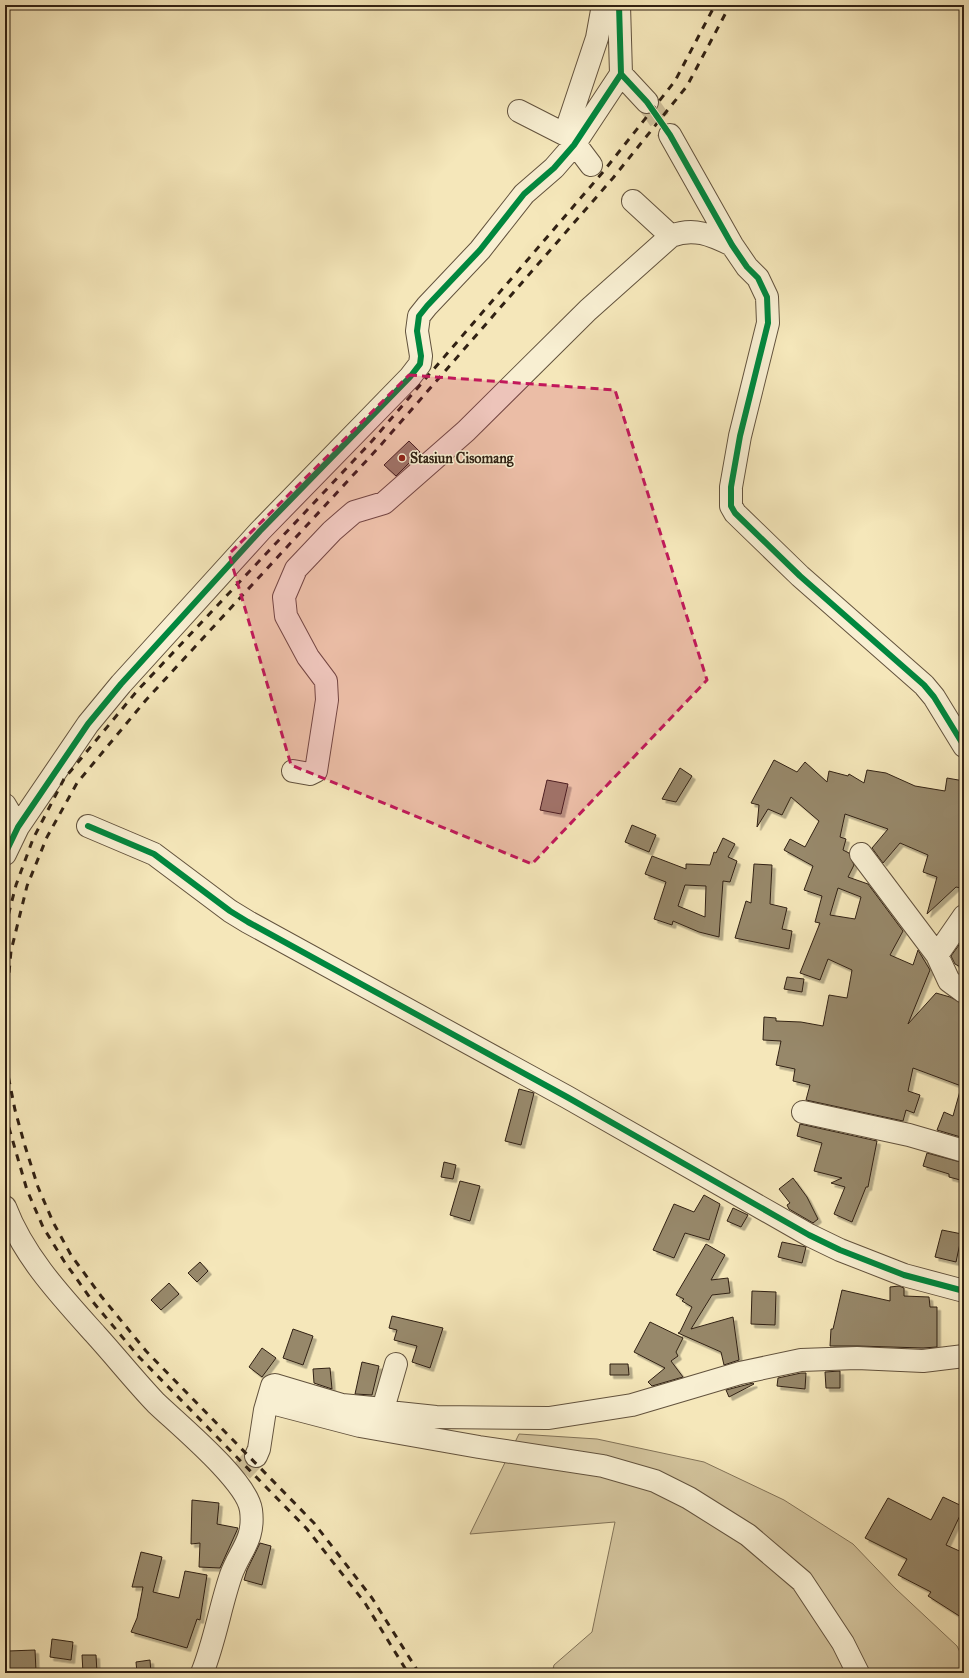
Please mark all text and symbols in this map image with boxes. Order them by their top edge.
place label: Stasiun Cisomang [410,450,514,468]
marker: Stasiun Cisomang [397,453,407,463]

